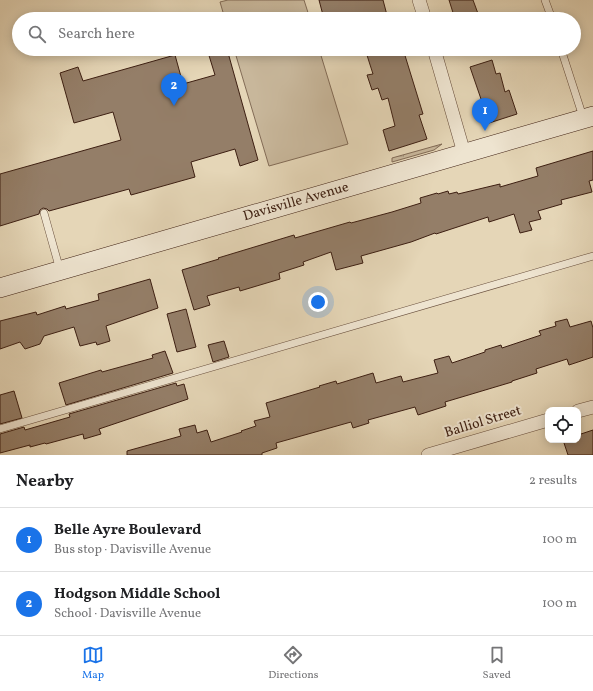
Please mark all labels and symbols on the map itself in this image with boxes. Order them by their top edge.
pin: 2 [161,73,187,106]
pin: 1 [472,98,498,131]
street label: Davisville Avenue [241,178,351,226]
your location [308,292,328,312]
street label: Balliol Street [442,401,524,443]

